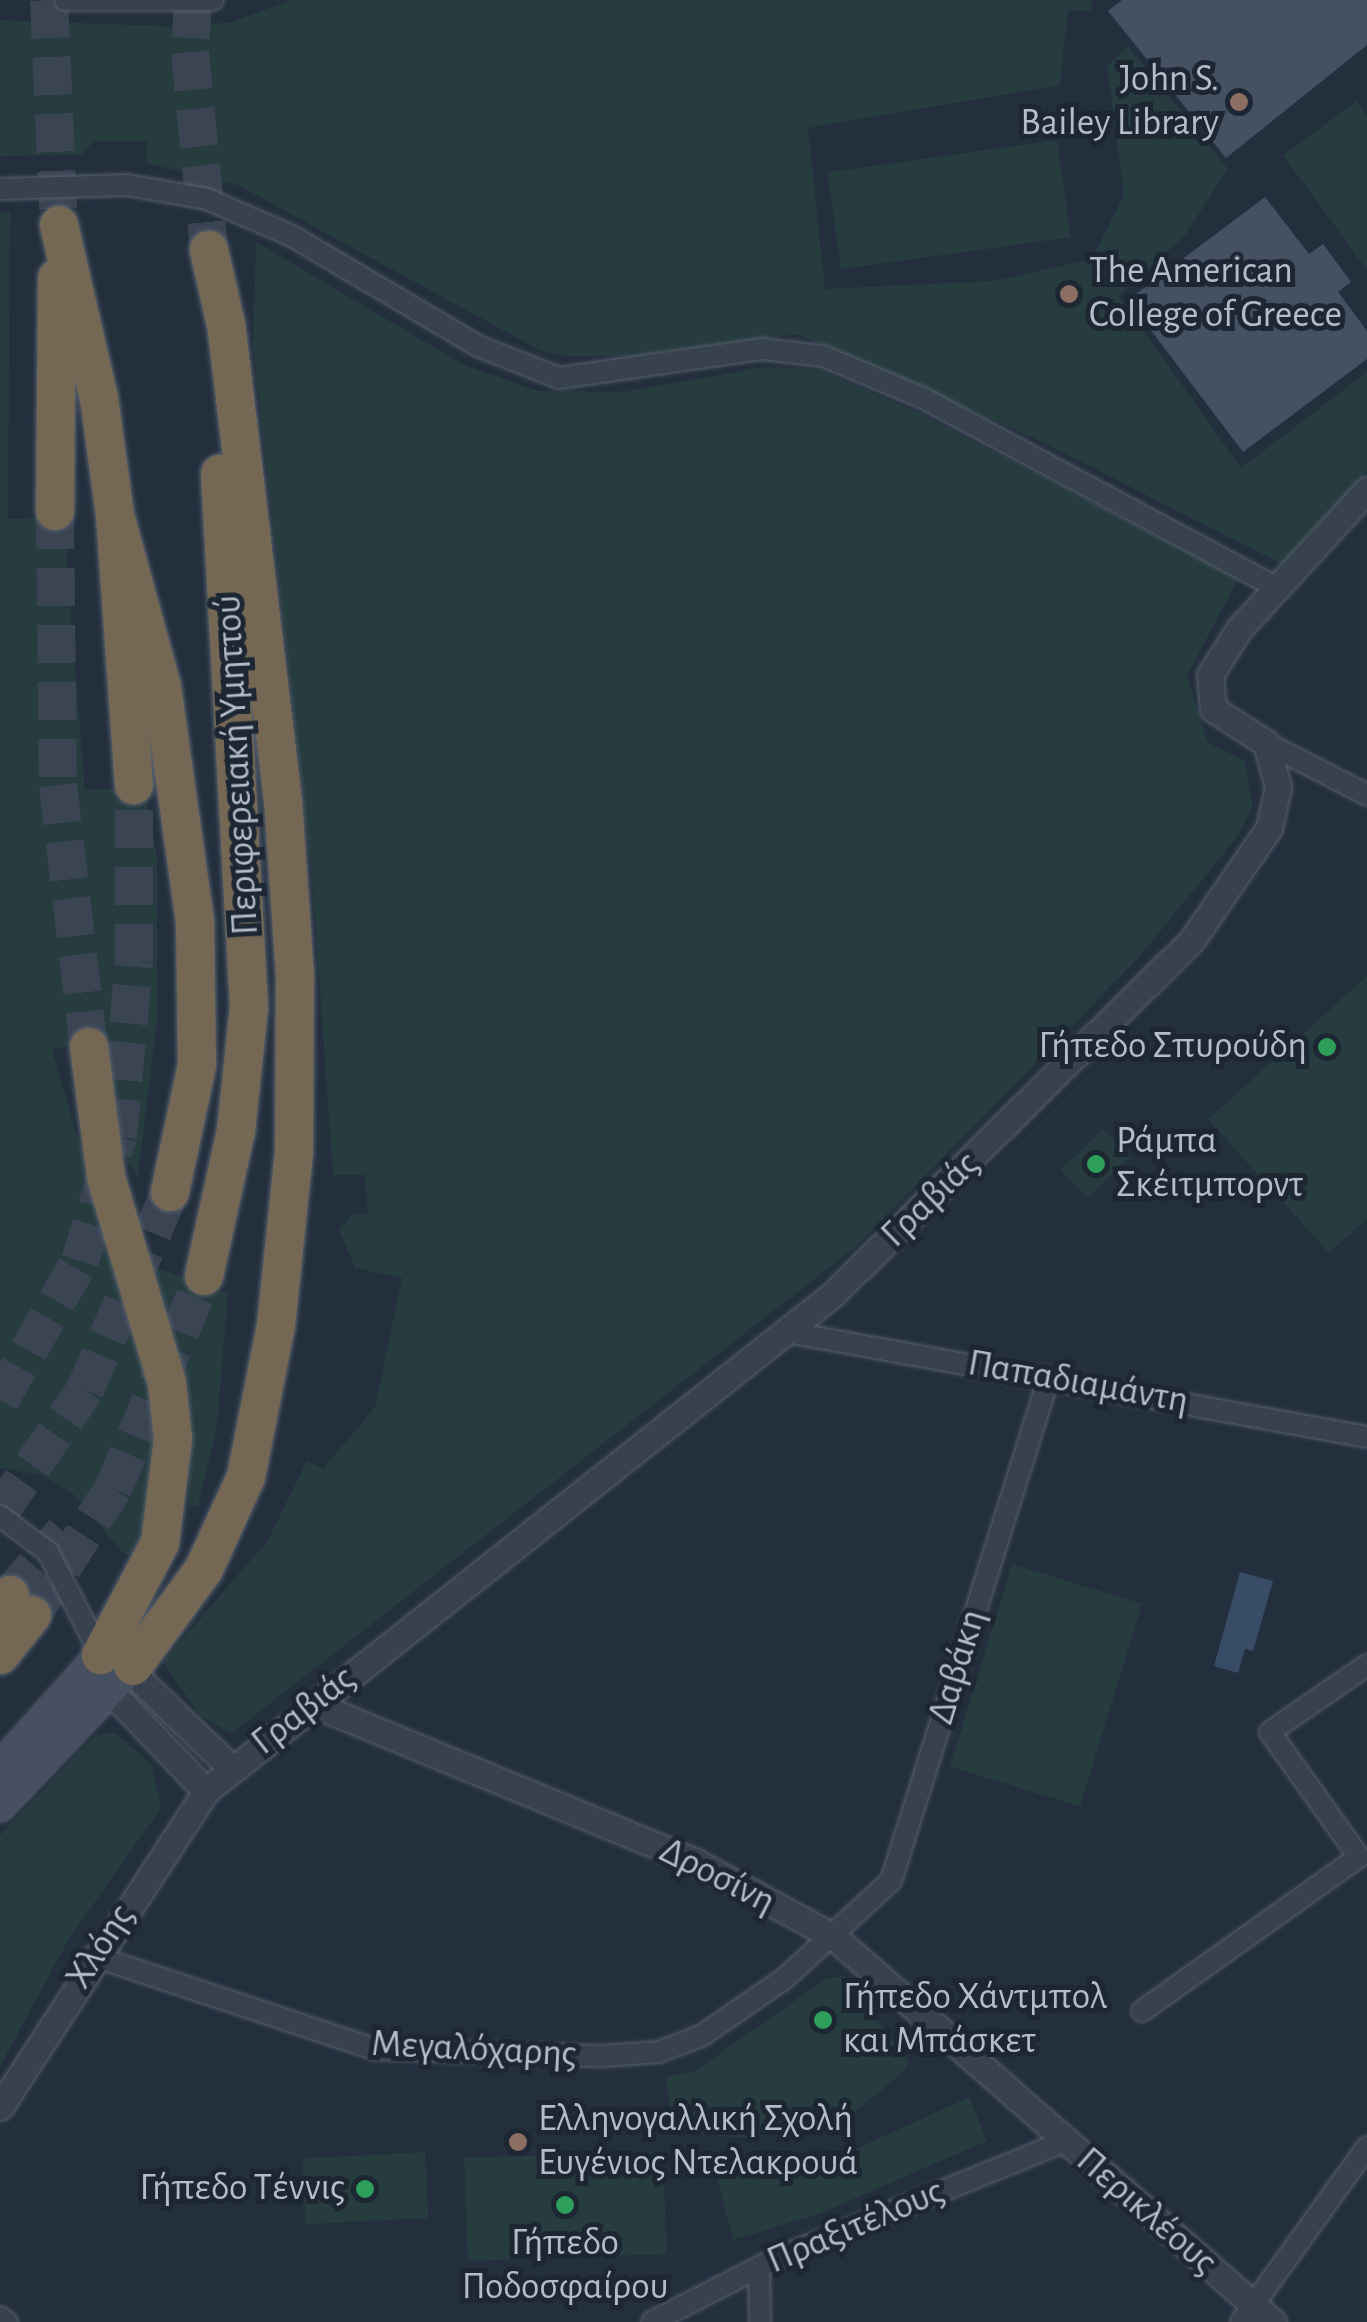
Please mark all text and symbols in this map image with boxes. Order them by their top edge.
place label: John S. Bailey Library [1020,57,1219,146]
marker: John S. Bailey Library [1228,91,1250,113]
place label: The American College of Greece [1089,249,1342,338]
marker: The American College of Greece [1058,283,1080,305]
street label: Περιφερειακή Υμηττού [206,594,270,936]
place label: Γήπεδο Σπυρούδη [1038,1024,1307,1070]
marker: Γήπεδο Σπυρούδη [1316,1036,1338,1058]
place label: Ράμπα Σκέιτμπορντ [1116,1119,1304,1208]
street label: Γραβιάς [872,1142,990,1258]
marker: Ράμπα Σκέιτμπορντ [1085,1153,1107,1175]
street label: Παπαδιαμάντη [964,1341,1192,1425]
street label: Δαβάκη [919,1604,997,1730]
street label: Γραβιάς [243,1656,365,1766]
street label: Δροσίνη [652,1829,782,1925]
street label: Χλόης [57,1896,145,1998]
place label: Γήπεδο Χάντμπολ και Μπάσκετ [843,1975,1107,2064]
marker: Γήπεδο Χάντμπολ και Μπάσκετ [812,2009,834,2031]
street label: Μεγαλόχαρης [370,2022,578,2078]
place label: Ελληνογαλλική Σχολή Ευγένιος Ντελακρουά [538,2097,858,2186]
marker: Ελληνογαλλική Σχολή Ευγένιος Ντελακρουά [507,2131,529,2153]
street label: Περικλέους [1066,2139,1226,2285]
place label: Γήπεδο Τέννις [139,2166,345,2212]
street label: Πραξιτέλους [761,2169,951,2285]
marker: Γήπεδο Τέννις [354,2178,376,2200]
marker: Γήπεδο Ποδοσφαίρου [554,2194,576,2216]
place label: Γήπεδο Ποδοσφαίρου [462,2221,668,2310]

